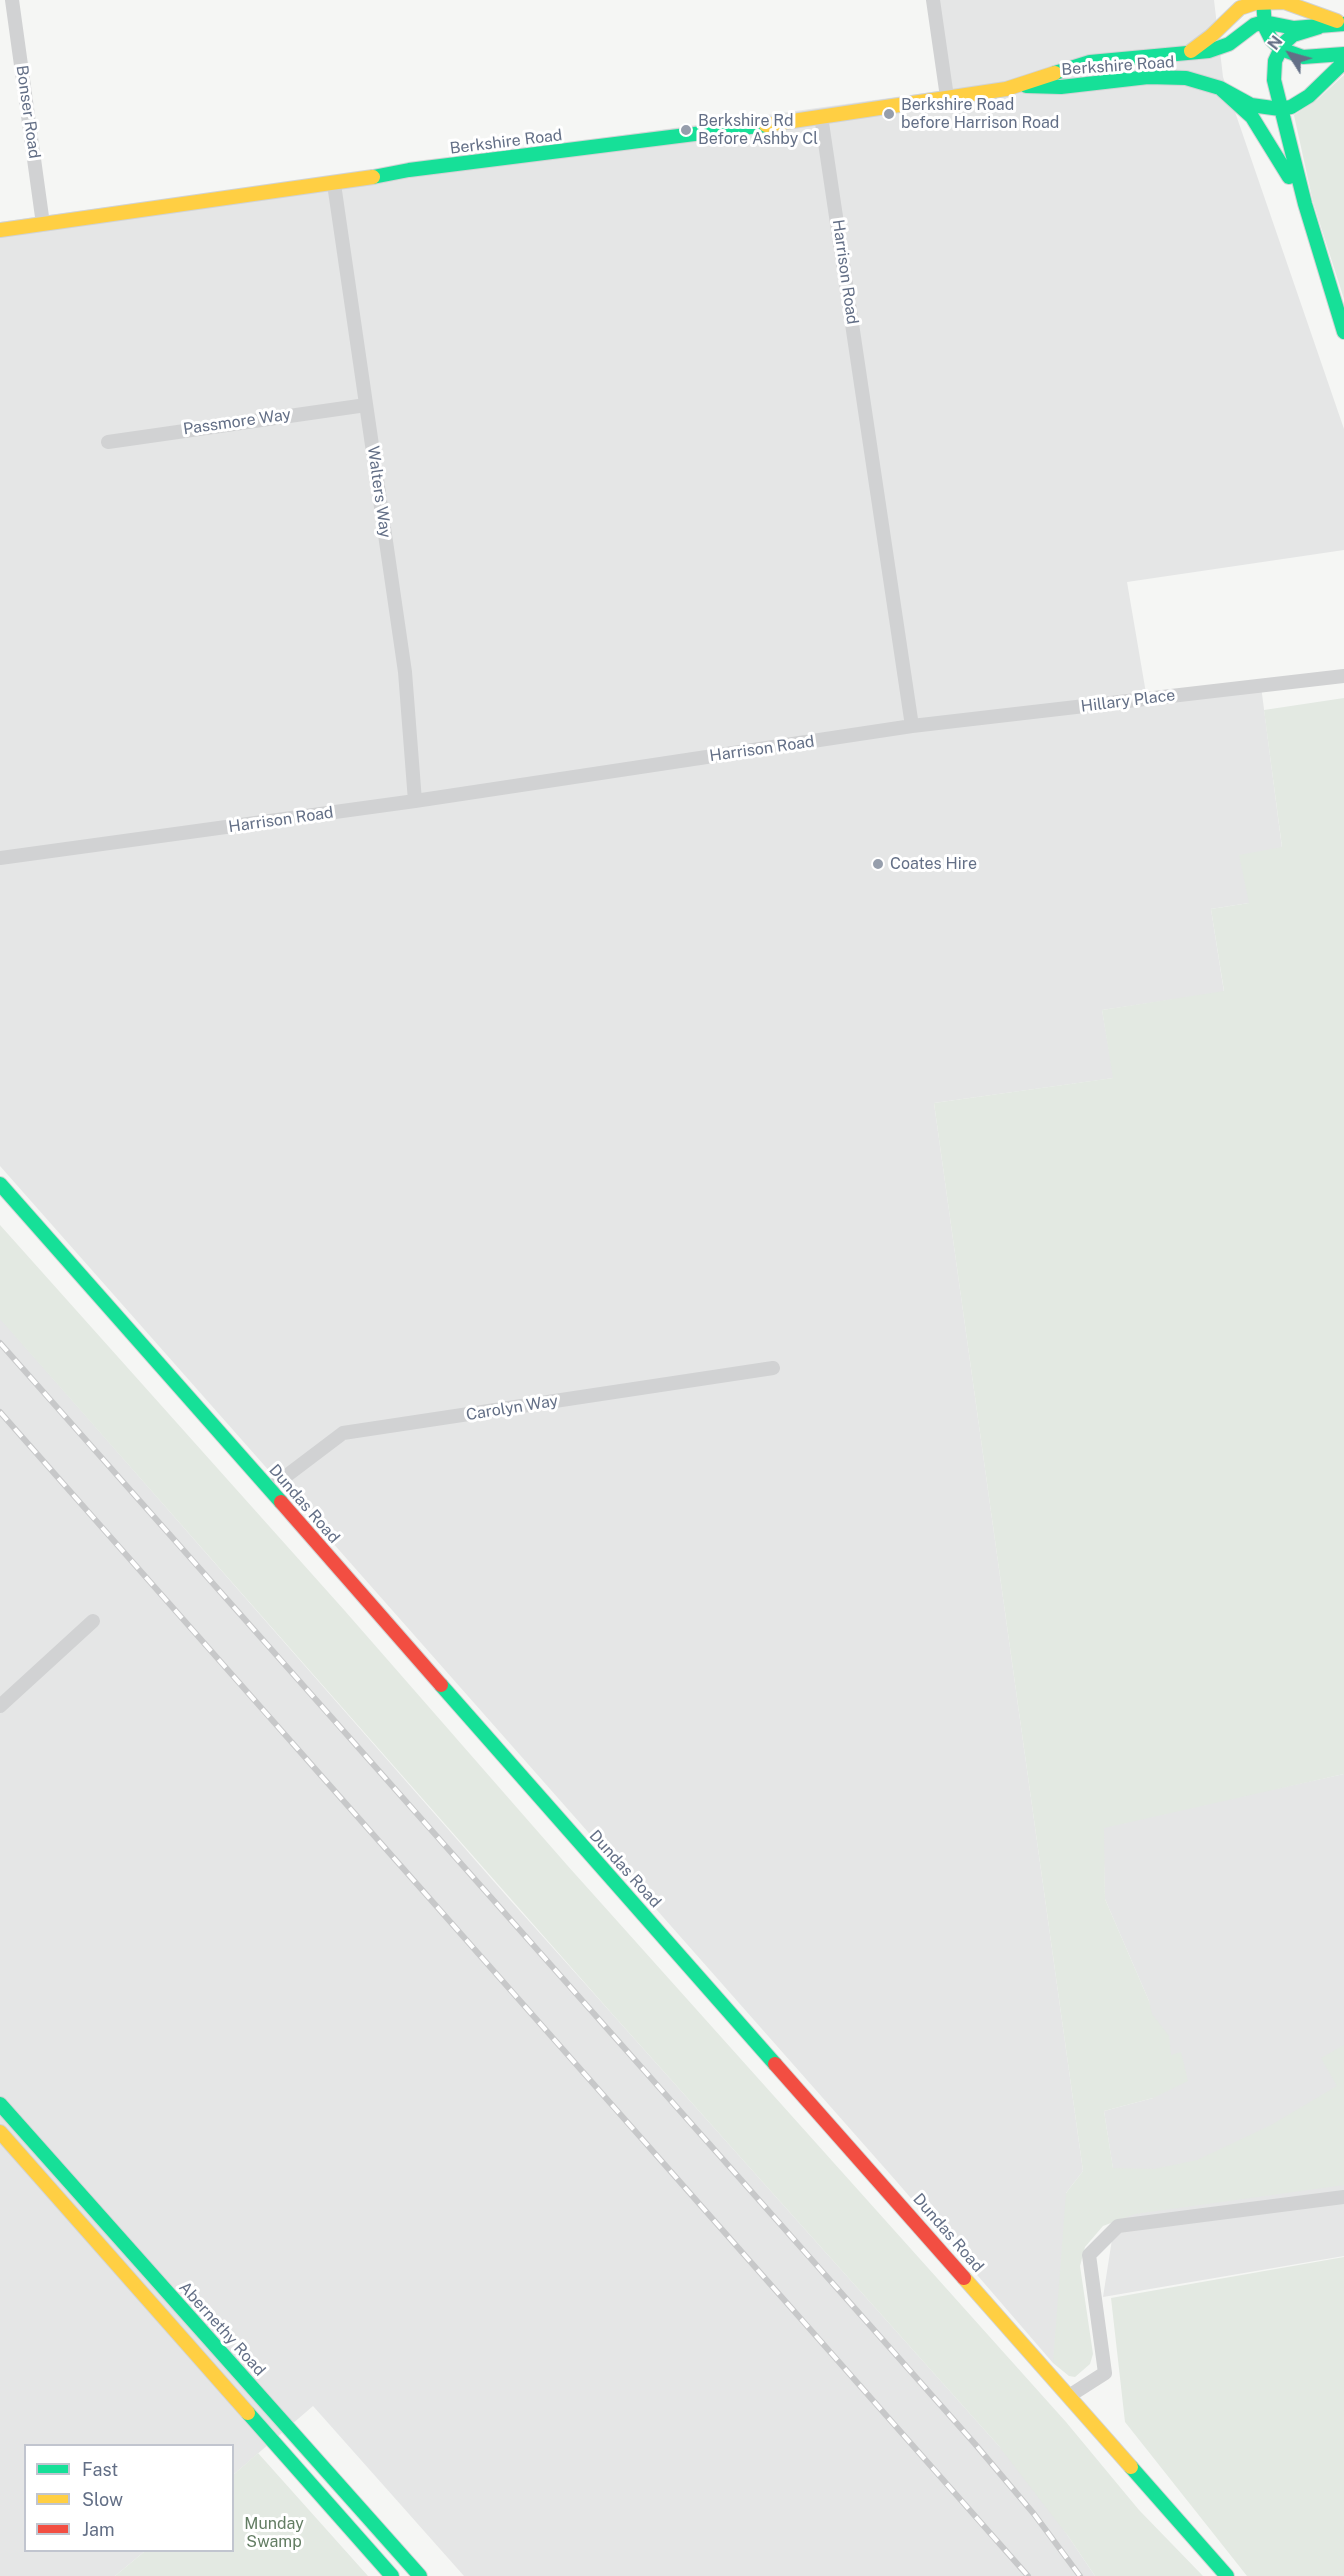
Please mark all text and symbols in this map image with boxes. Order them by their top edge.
north arrow [1260,24,1320,84]
text: N [1264,32,1287,54]
street label: Berkshire Road [1061,52,1175,80]
street label: Bonser Road [12,64,44,160]
place label: Berkshire Road before Harrison Road [901,95,1059,133]
marker: Berkshire Road before Harrison Road [882,107,896,121]
place label: Berkshire Rd Before Ashby Cl [698,111,818,149]
marker: Berkshire Rd Before Ashby Cl [679,123,693,137]
street label: Berkshire Road [449,126,563,158]
street label: Harrison Road [828,218,862,326]
street label: Passmore Way [182,405,292,439]
street label: Walters Way [363,445,395,539]
street label: Hillary Place [1080,686,1176,716]
street label: Harrison Road [708,732,816,766]
street label: Harrison Road [227,803,335,837]
place label: Coates Hire [890,854,977,874]
marker: Coates Hire [871,857,885,871]
street label: Carolyn Way [465,1391,559,1425]
street label: Dundas Road [265,1461,343,1547]
street label: Dundas Road [585,1826,665,1912]
street label: Dundas Road [909,2190,987,2276]
street label: Abernethy Road [175,2278,269,2380]
legend [24,2444,234,2552]
text: Fast [82,2459,118,2480]
text: Slow [82,2489,123,2510]
park label: Munday Swamp [244,2514,304,2552]
text: Jam [82,2519,115,2540]

